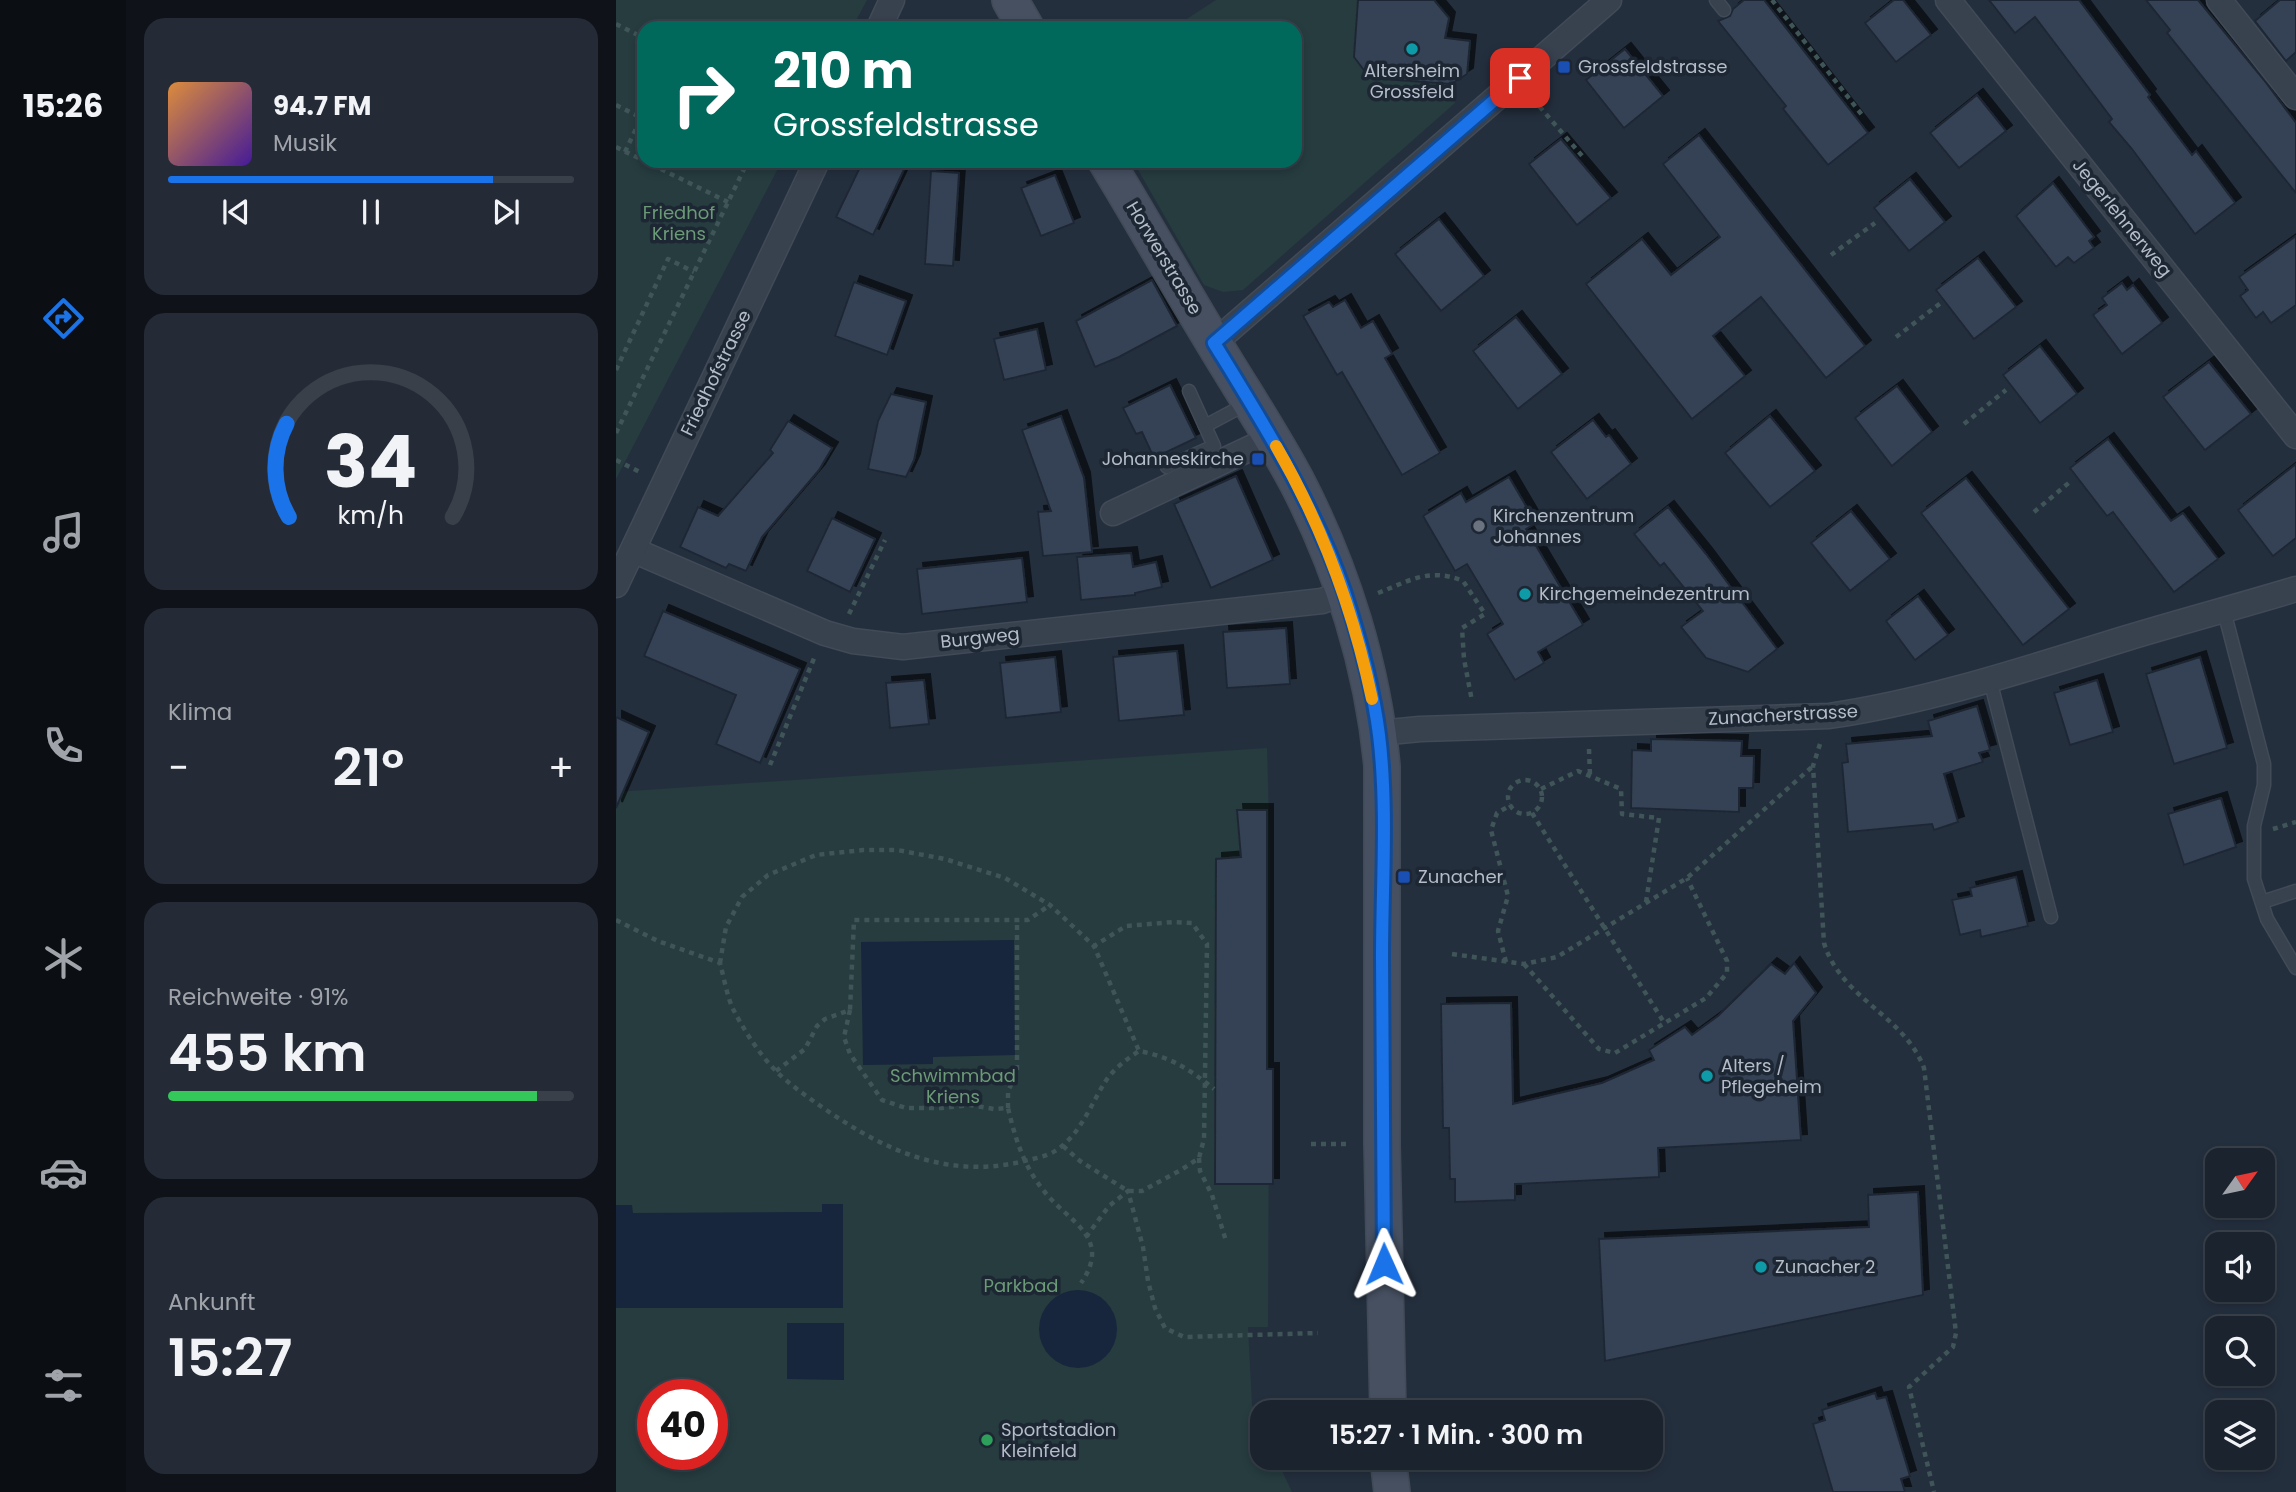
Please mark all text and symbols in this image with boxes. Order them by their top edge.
text: 210 m [773,37,914,105]
marker: Altersheim Grossfeld [1404,41,1420,57]
pin [1490,48,1550,108]
icon: right [658,49,749,140]
place label: Grossfeldstrasse [1578,54,1728,79]
place label: Altersheim Grossfeld [1364,58,1460,104]
icon: arrive [1501,59,1539,97]
marker: Grossfeldstrasse [1556,59,1572,75]
text: 15:26 [23,83,103,128]
text: 94.7 FM [273,88,371,124]
text: Grossfeldstrasse [773,102,1039,147]
text: Musik [273,127,337,159]
street label: Jegerlehnerweg [2067,153,2178,282]
icon: previous [217,193,255,231]
icon: pause [352,193,390,231]
icon: next [487,193,525,231]
street label: Horwerstrasse [1121,196,1208,319]
park label: Friedhof Kriens [643,200,715,246]
icon: directions [39,294,88,343]
street label: Friedhofstrasse [674,306,757,440]
text: 34 [324,412,418,513]
place label: Johanneskirche [1102,446,1244,471]
marker: Johanneskirche [1250,451,1266,467]
text: km/h [338,498,404,533]
place label: Kirchenzentrum Johannes [1493,503,1634,549]
icon: music [39,508,88,557]
marker: Kirchenzentrum Johannes [1471,518,1487,534]
place label: Kirchgemeindezentrum [1539,581,1750,606]
marker: Kirchgemeindezentrum [1517,586,1533,602]
street label: Burgweg [939,621,1021,654]
text: Klima [168,696,232,728]
street label: Zunacherstrasse [1707,698,1859,731]
icon: phone [39,721,88,770]
text: 21° [333,731,404,804]
text: − [168,741,189,794]
text: + [548,741,574,794]
place label: Zunacher [1418,864,1504,889]
marker: Zunacher [1396,869,1412,885]
icon: climate [39,934,88,983]
text: Reichweite · 91% [168,981,348,1013]
text: 455 km [168,1016,367,1089]
place label: Alters / Pflegeheim [1721,1053,1822,1099]
park label: Schwimmbad Kriens [890,1063,1016,1109]
marker: Alters / Pflegeheim [1699,1068,1715,1084]
icon: car [39,1148,88,1197]
north arrow [2205,1148,2275,1218]
map controls [2205,1148,2275,1470]
position arrow [1347,1227,1421,1301]
button: sound [2205,1232,2275,1302]
place label: Zunacher 2 [1775,1254,1875,1279]
marker: Zunacher 2 [1753,1259,1769,1275]
park label: Parkbad [983,1273,1059,1298]
text: Ankunft [168,1286,255,1318]
button: search [2205,1316,2275,1386]
text: 15:27 [168,1321,292,1394]
icon: filters [39,1361,88,1410]
speed limit sign: 40 [637,1379,728,1470]
button: layers [2205,1400,2275,1470]
place label: Sportstadion Kleinfeld [1001,1417,1116,1463]
text: 15:27 · 1 Min. · 300 m [1330,1417,1583,1453]
marker: Sportstadion Kleinfeld [979,1432,995,1448]

